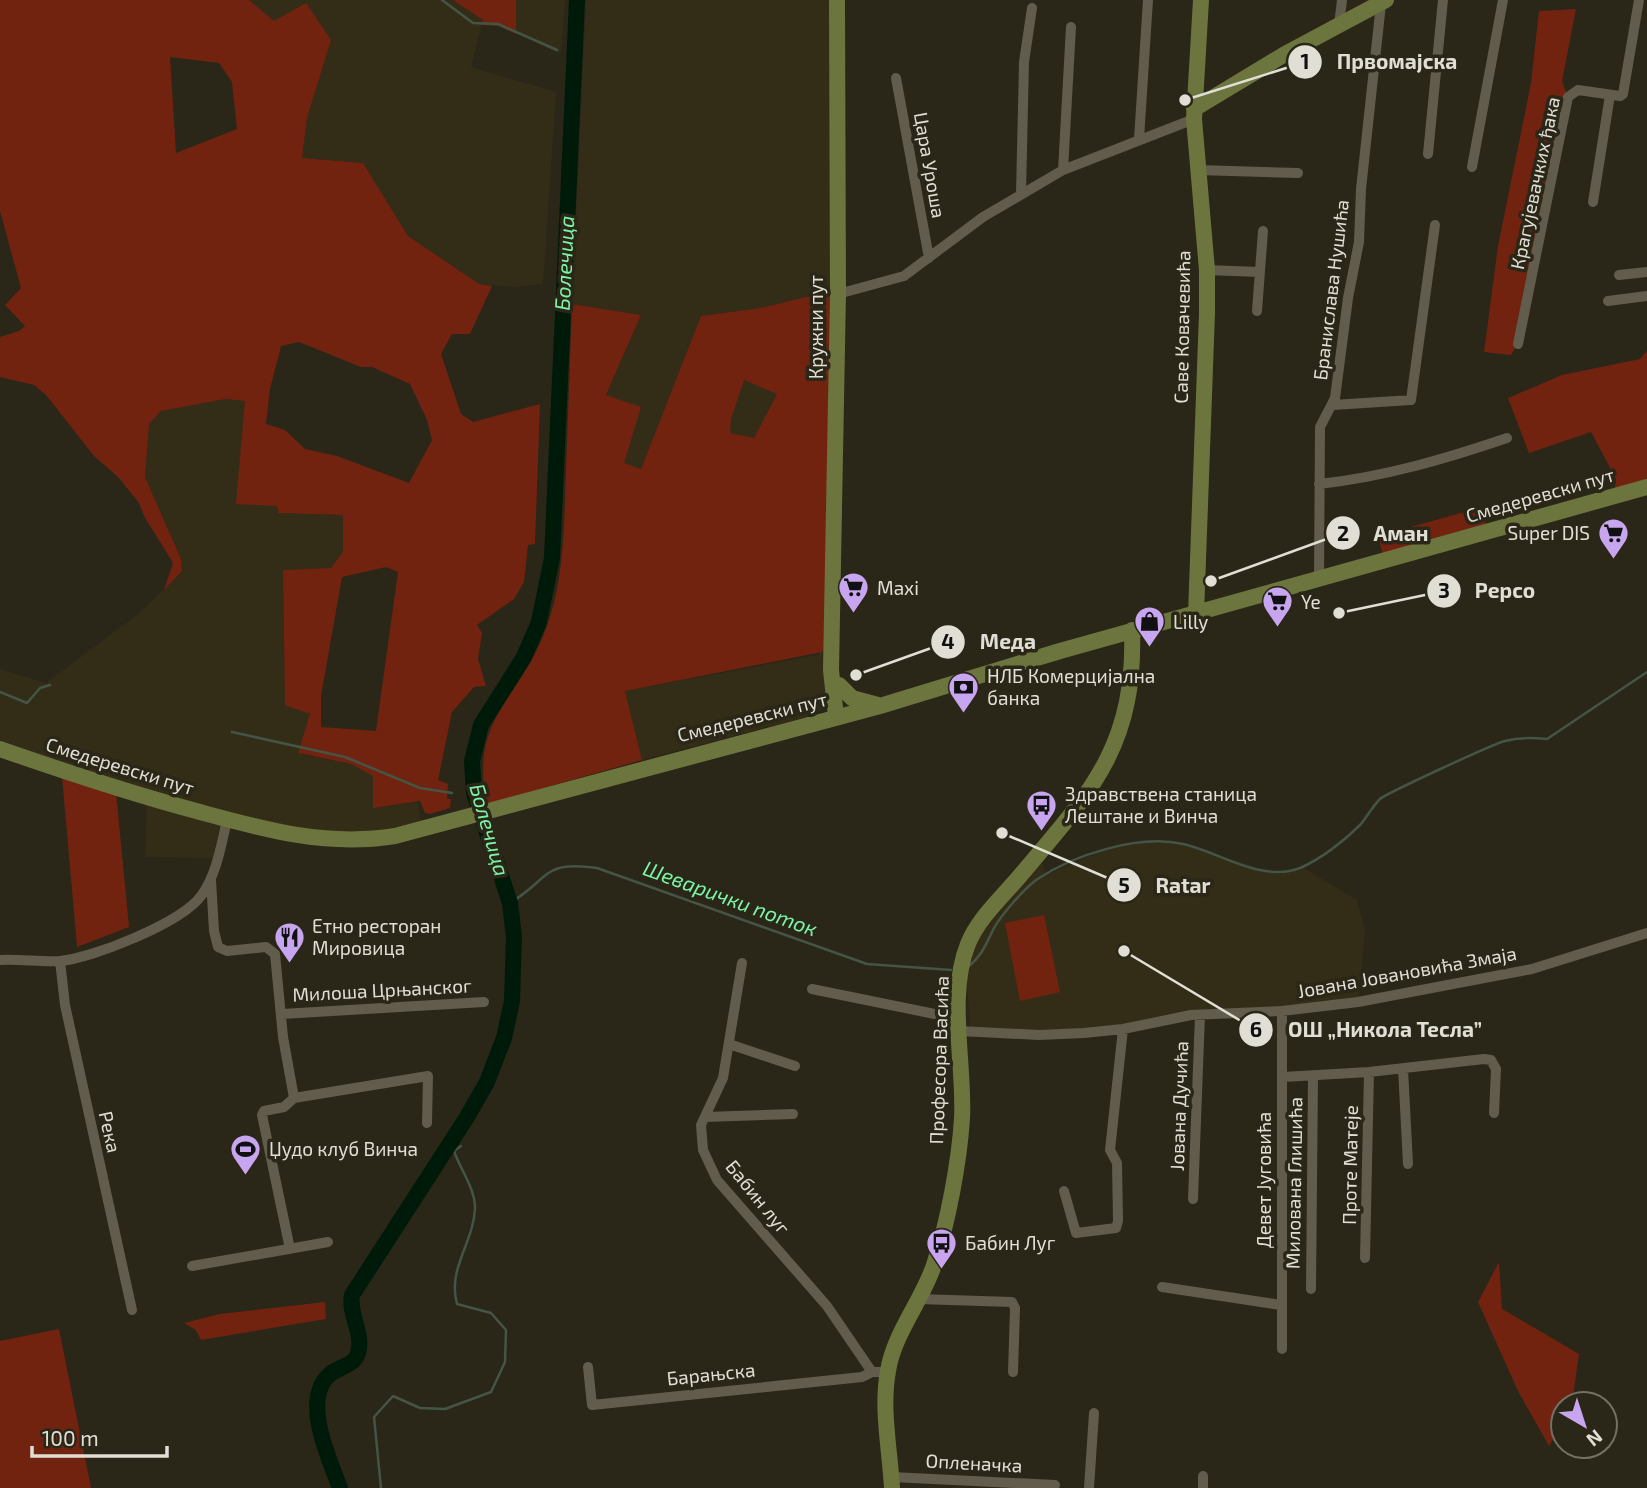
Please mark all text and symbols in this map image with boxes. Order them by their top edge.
callout: Првомајска [1287,41,1471,83]
text: 1 [1300,48,1310,73]
text: Првомајска [1337,48,1457,73]
street label: Крагујевачких ђака [1505,94,1565,272]
street label: Цара Уроша [910,110,951,220]
street label: Бранислава Нушића [1308,198,1354,382]
water label: Болечица [549,215,578,311]
street label: Саве Ковачевића [1169,250,1194,404]
street label: Кружни пут [804,275,828,379]
street label: Смедеревски пут [1463,462,1617,528]
callout: Аман [1325,512,1443,554]
supermarket icon: Super DIS [1596,516,1630,560]
text: 2 [1337,520,1349,545]
text: Аман [1374,520,1428,545]
place label: Super DIS [1508,521,1590,544]
callout: Pepco [1426,570,1549,612]
supermarket icon: Maxi [837,571,871,615]
place label: Maxi [877,576,919,599]
text: 3 [1438,577,1450,602]
text: Pepco [1475,577,1535,602]
supermarket icon: Ye [1261,585,1295,629]
place label: Ye [1301,590,1321,613]
shop icon: Lilly [1133,605,1167,649]
place label: Lilly [1173,610,1208,633]
callout: Меда [931,621,1050,663]
text: 4 [941,628,955,653]
text: Меда [980,628,1036,653]
place label: НЛБ Комерцијална банка [987,664,1155,709]
bank icon: НЛБ Комерцијална банка [947,670,981,714]
street label: Смедеревски пут [675,687,829,747]
street label: Смедеревски пут [43,732,197,800]
water label: Болечица [465,780,516,879]
place label: Здравствена станица Лештане и Винча [1065,782,1257,827]
bus stop icon: Здравствена станица Лештане и Винча [1025,788,1059,832]
water label: Шеварички поток [640,855,821,941]
callout: Ratar [1107,864,1225,906]
text: 5 [1118,872,1130,897]
text: Ratar [1155,872,1211,897]
place label: Етно ресторан Мировица [312,914,441,959]
restaurant icon: Етно ресторан Мировица [272,920,306,964]
street label: Јована Јовановића Змаја [1295,941,1518,1002]
street label: Милоша Црњанског [292,973,472,1006]
street label: Професора Васића [924,975,953,1145]
callout: ОШ „Никола Тесла” [1239,1009,1495,1051]
text: 6 [1250,1016,1262,1041]
text: ОШ „Никола Тесла” [1288,1016,1482,1041]
street label: Јована Дучића [1165,1041,1193,1171]
street label: Милована Глишића [1280,1097,1307,1269]
street label: Проте Матеје [1337,1105,1362,1225]
street label: Река [95,1109,126,1155]
street label: Девет Југовића [1252,1112,1276,1248]
sports icon: Џудо клуб Винча [229,1132,263,1176]
place label: Џудо клуб Винча [269,1137,418,1161]
street label: Бабин луг [721,1155,795,1239]
bus stop icon: Бабин Луг [925,1226,959,1270]
place label: Бабин Луг [965,1231,1056,1255]
street label: Барањска [666,1357,756,1390]
north arrow [1549,1390,1619,1460]
scale bar [32,1414,166,1458]
text: 100 m [42,1425,99,1450]
text: N [1582,1425,1608,1452]
street label: Опленачка [925,1448,1023,1477]

